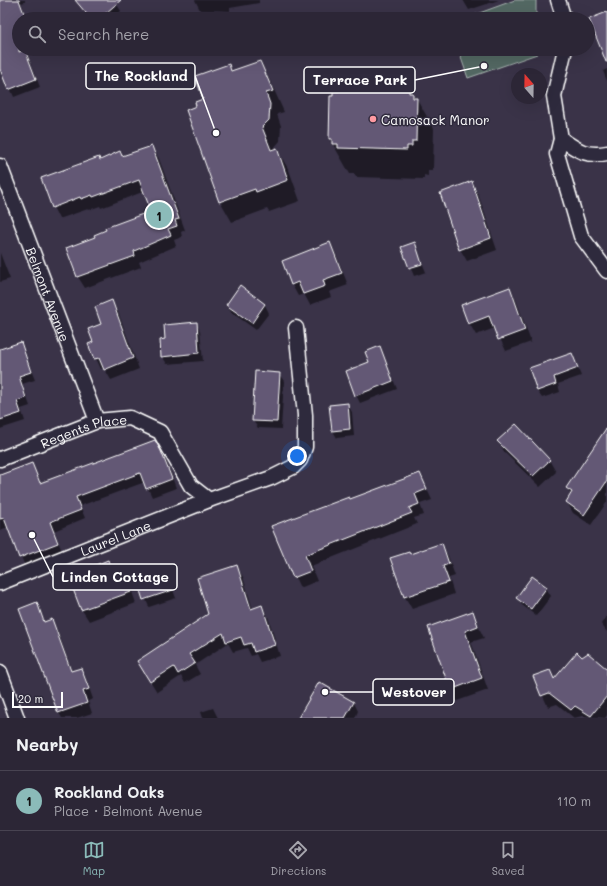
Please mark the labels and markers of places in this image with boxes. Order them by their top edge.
callout: The Rockland [86,63,195,89]
callout: Terrace Park [304,67,415,93]
place label: Camosack Manor [381,111,489,128]
marker: Camosack Manor [368,114,378,124]
pin: 1 [146,200,172,230]
callout: Linden Cottage [53,564,177,590]
callout: Westover [373,679,454,705]

